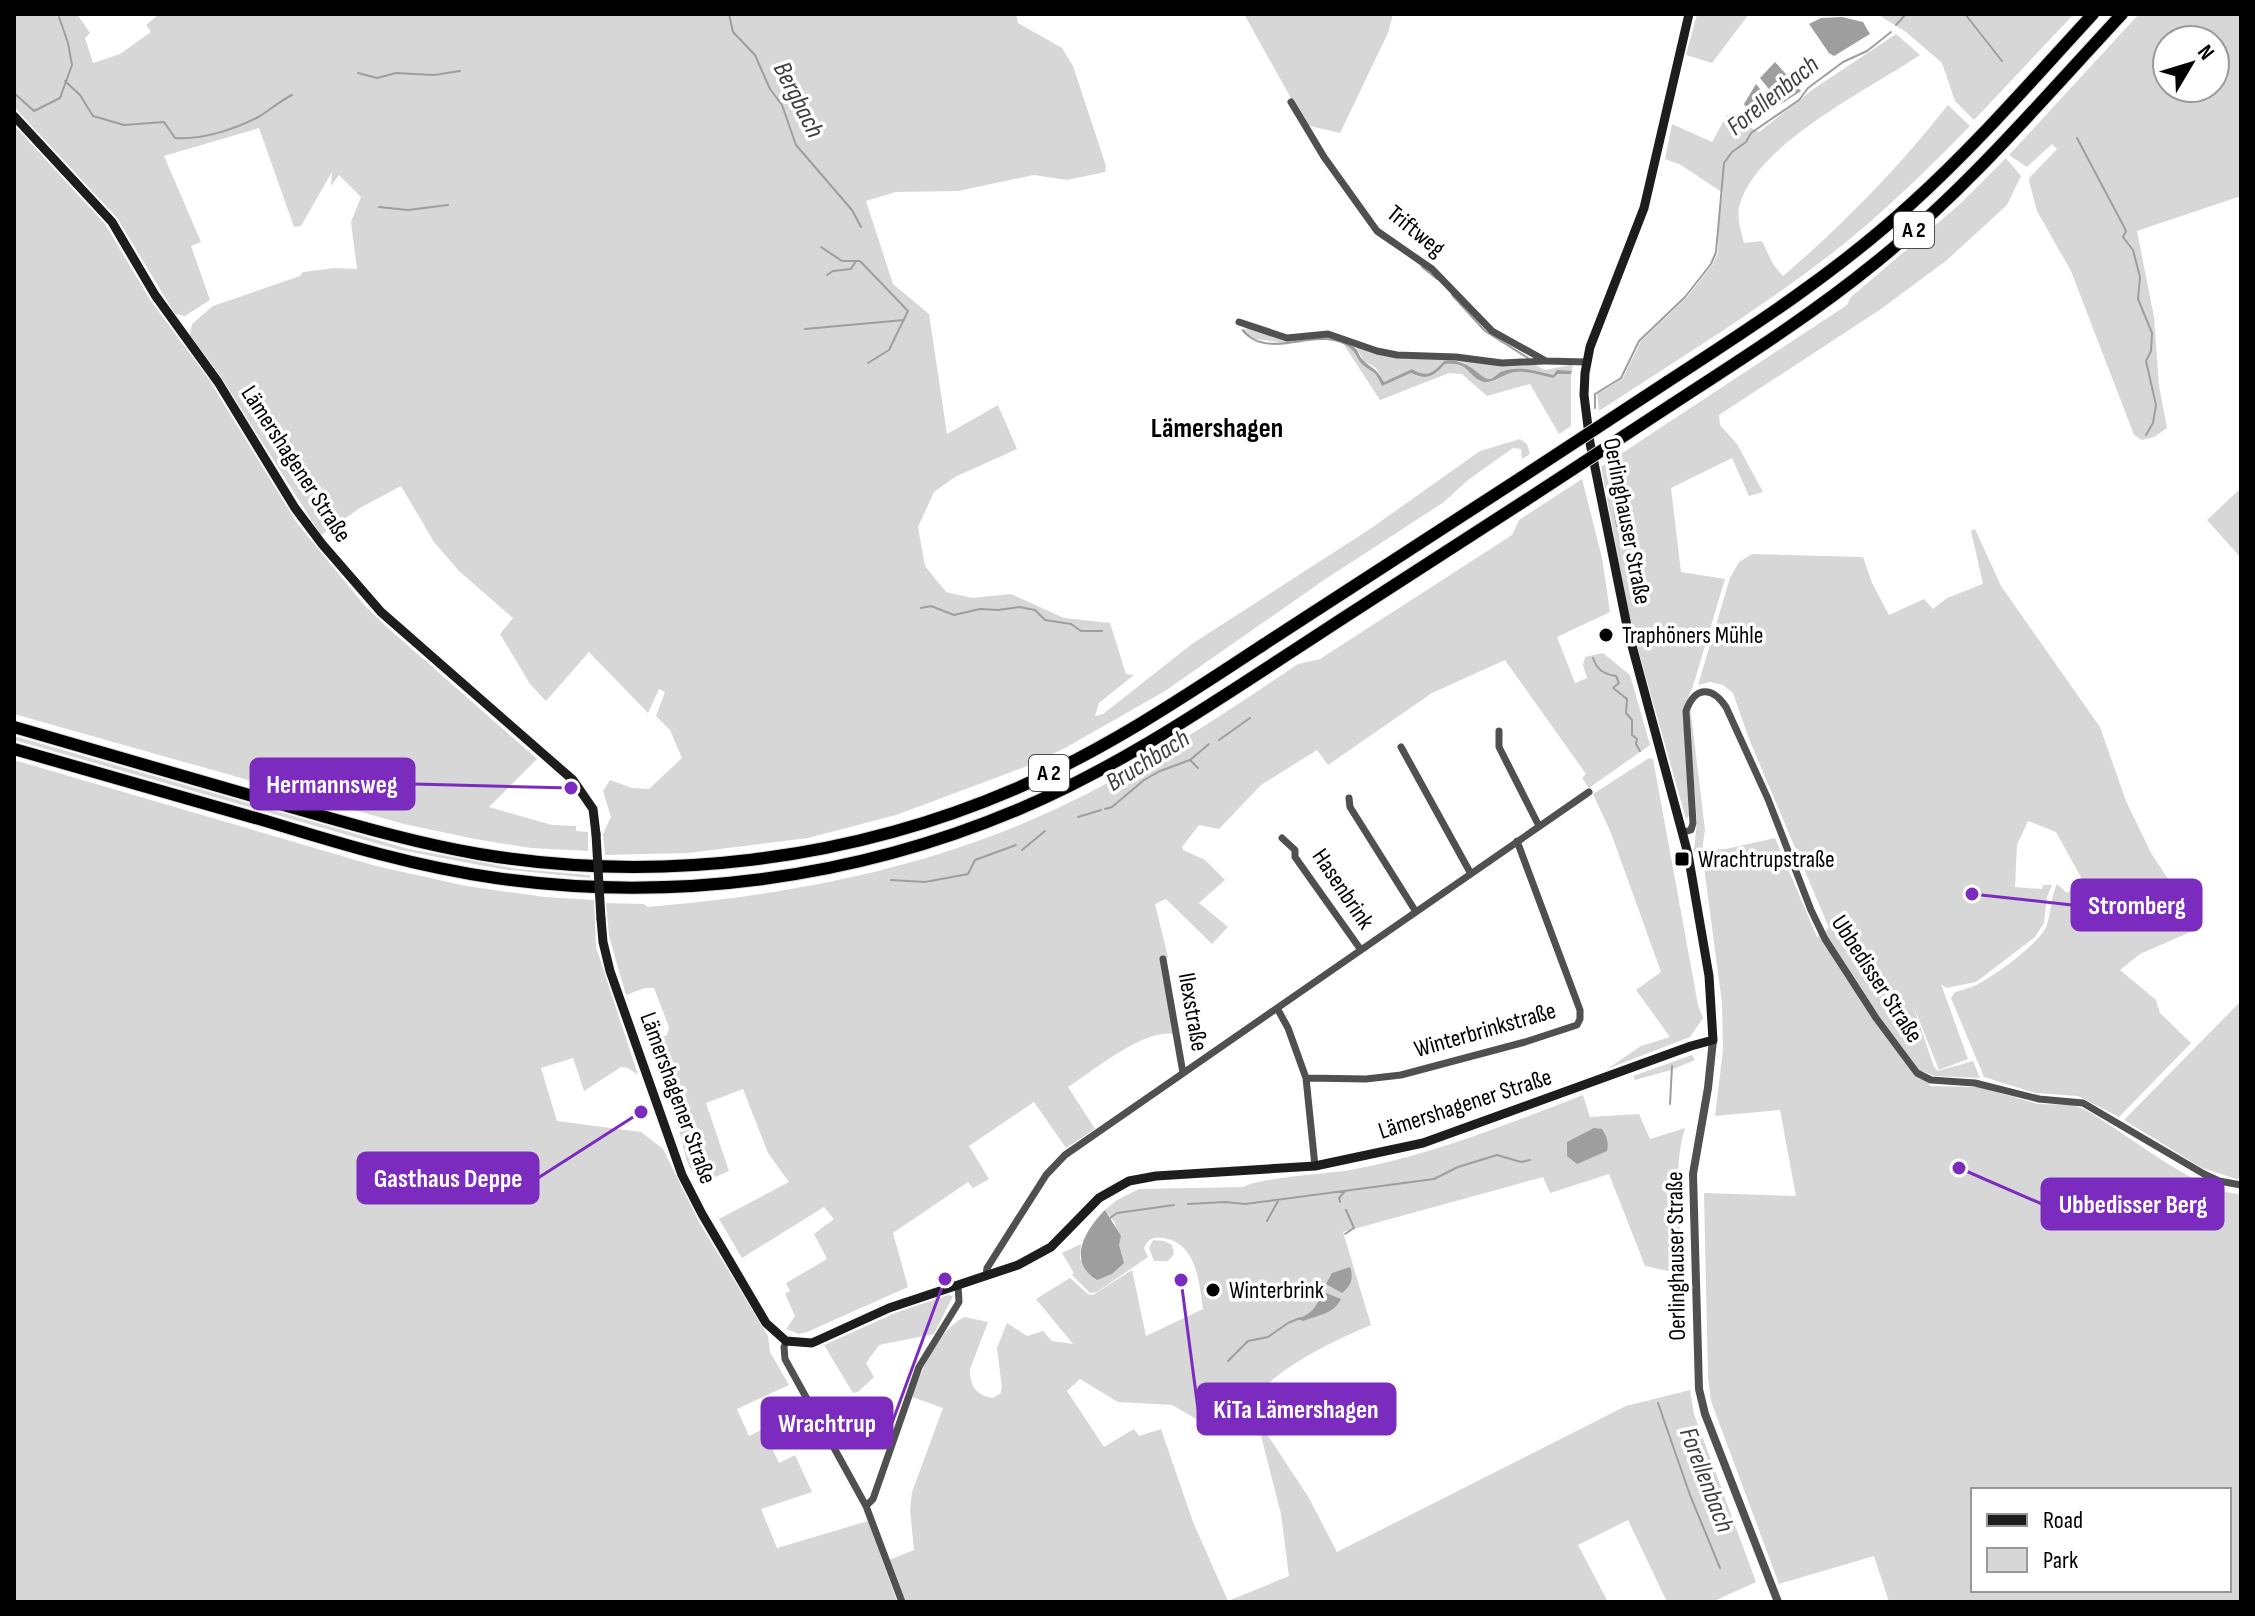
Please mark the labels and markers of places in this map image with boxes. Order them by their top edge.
place label: Traphöners Mühle [1622,621,1763,650]
marker: Traphöners Mühle [1597,626,1615,644]
callout: Hermannsweg [251,759,414,809]
place label: Wrachtrupstraße [1698,845,1835,874]
marker: Wrachtrupstraße [1673,850,1691,868]
callout: Stromberg [2072,880,2201,930]
callout: Gasthaus Deppe [358,1153,538,1203]
callout: Ubbedisser Berg [2042,1179,2223,1229]
place label: Winterbrink [1229,1276,1324,1305]
marker: Winterbrink [1204,1281,1222,1299]
callout: KiTa Lämershagen [1198,1384,1395,1434]
callout: Wrachtrup [762,1398,892,1448]

